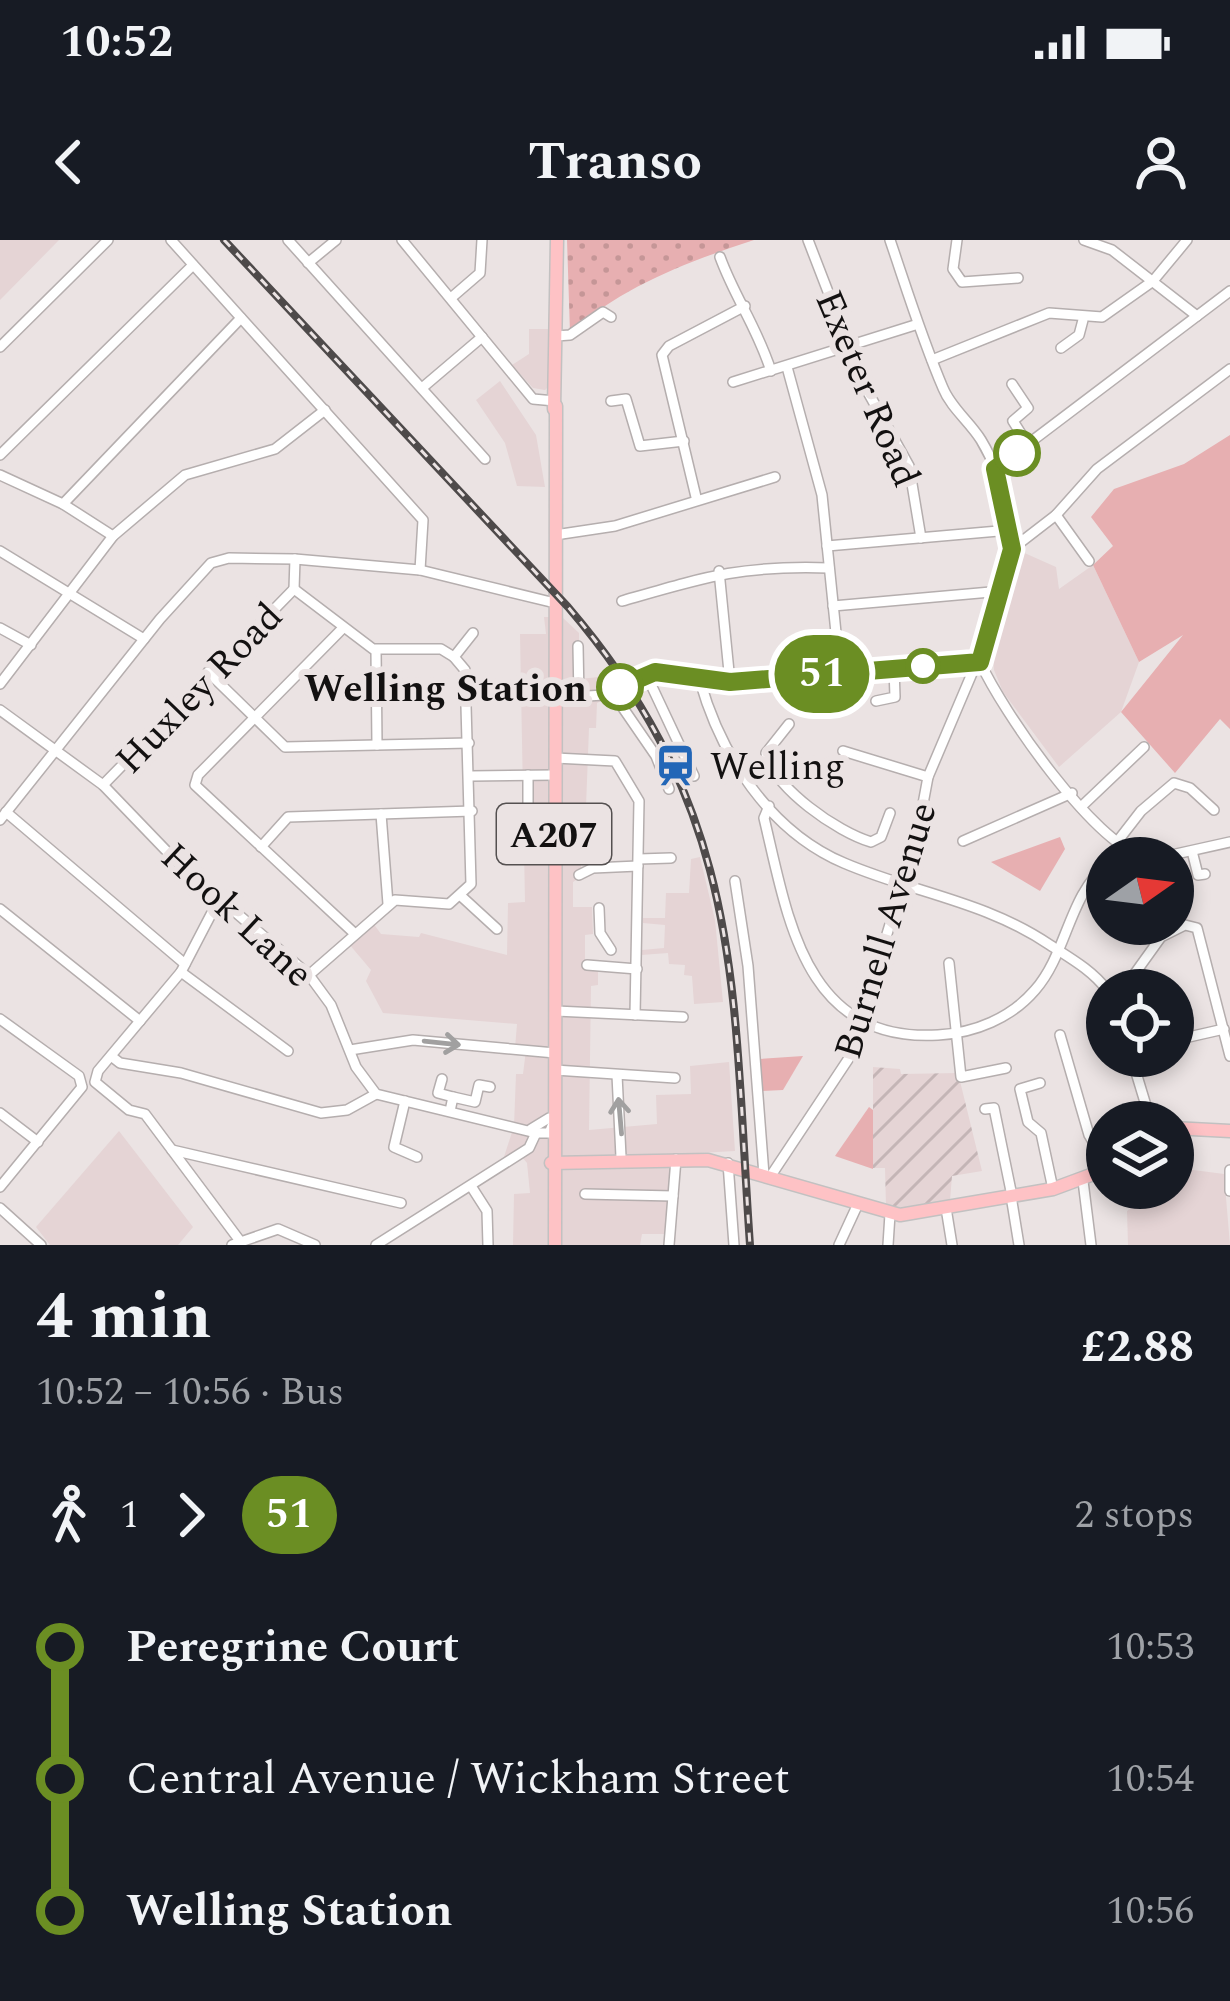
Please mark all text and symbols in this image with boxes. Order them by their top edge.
text: 10:52 [60,8,173,77]
text: Transo [528,121,702,203]
icon: back [36,129,102,195]
icon: person [1128,129,1194,195]
street label: Exeter Road [799,281,935,497]
unlabelled marker [995,431,1039,475]
street label: Huxley Road [102,589,297,788]
line badge: 51 [768,635,876,713]
text: 51 [798,642,846,705]
unlabelled marker [907,650,939,682]
place label: Welling Station [304,660,587,719]
marker: Welling Station [598,665,642,709]
place label: Welling [710,738,845,797]
station icon: Welling [653,742,699,788]
street label: Burnell Avenue [819,795,953,1067]
road number: A207 [497,804,611,864]
street label: Hook Lane [146,829,326,1002]
north arrow [1086,837,1194,945]
map controls [1086,837,1194,1209]
button: locate [1086,969,1194,1077]
one-way arrow [422,1032,461,1055]
one-way arrow [608,1097,631,1136]
button: layers [1086,1101,1194,1209]
text: 4 min [36,1267,212,1368]
text: £2.88 [1081,1313,1194,1382]
text: 10:52 – 10:56 · Bus [36,1363,344,1422]
icon: walk [36,1482,102,1548]
icon: forward [158,1482,224,1548]
text: 51 [266,1483,313,1546]
text: 1 [120,1486,140,1545]
text: 2 stops [1074,1486,1194,1545]
text: Peregrine Court [126,1613,459,1682]
text: 10:53 [1106,1618,1194,1677]
text: Central Avenue / Wickham Street [126,1745,790,1814]
text: 10:54 [1106,1750,1194,1809]
text: Welling Station [126,1877,453,1946]
text: 10:56 [1106,1882,1194,1941]

